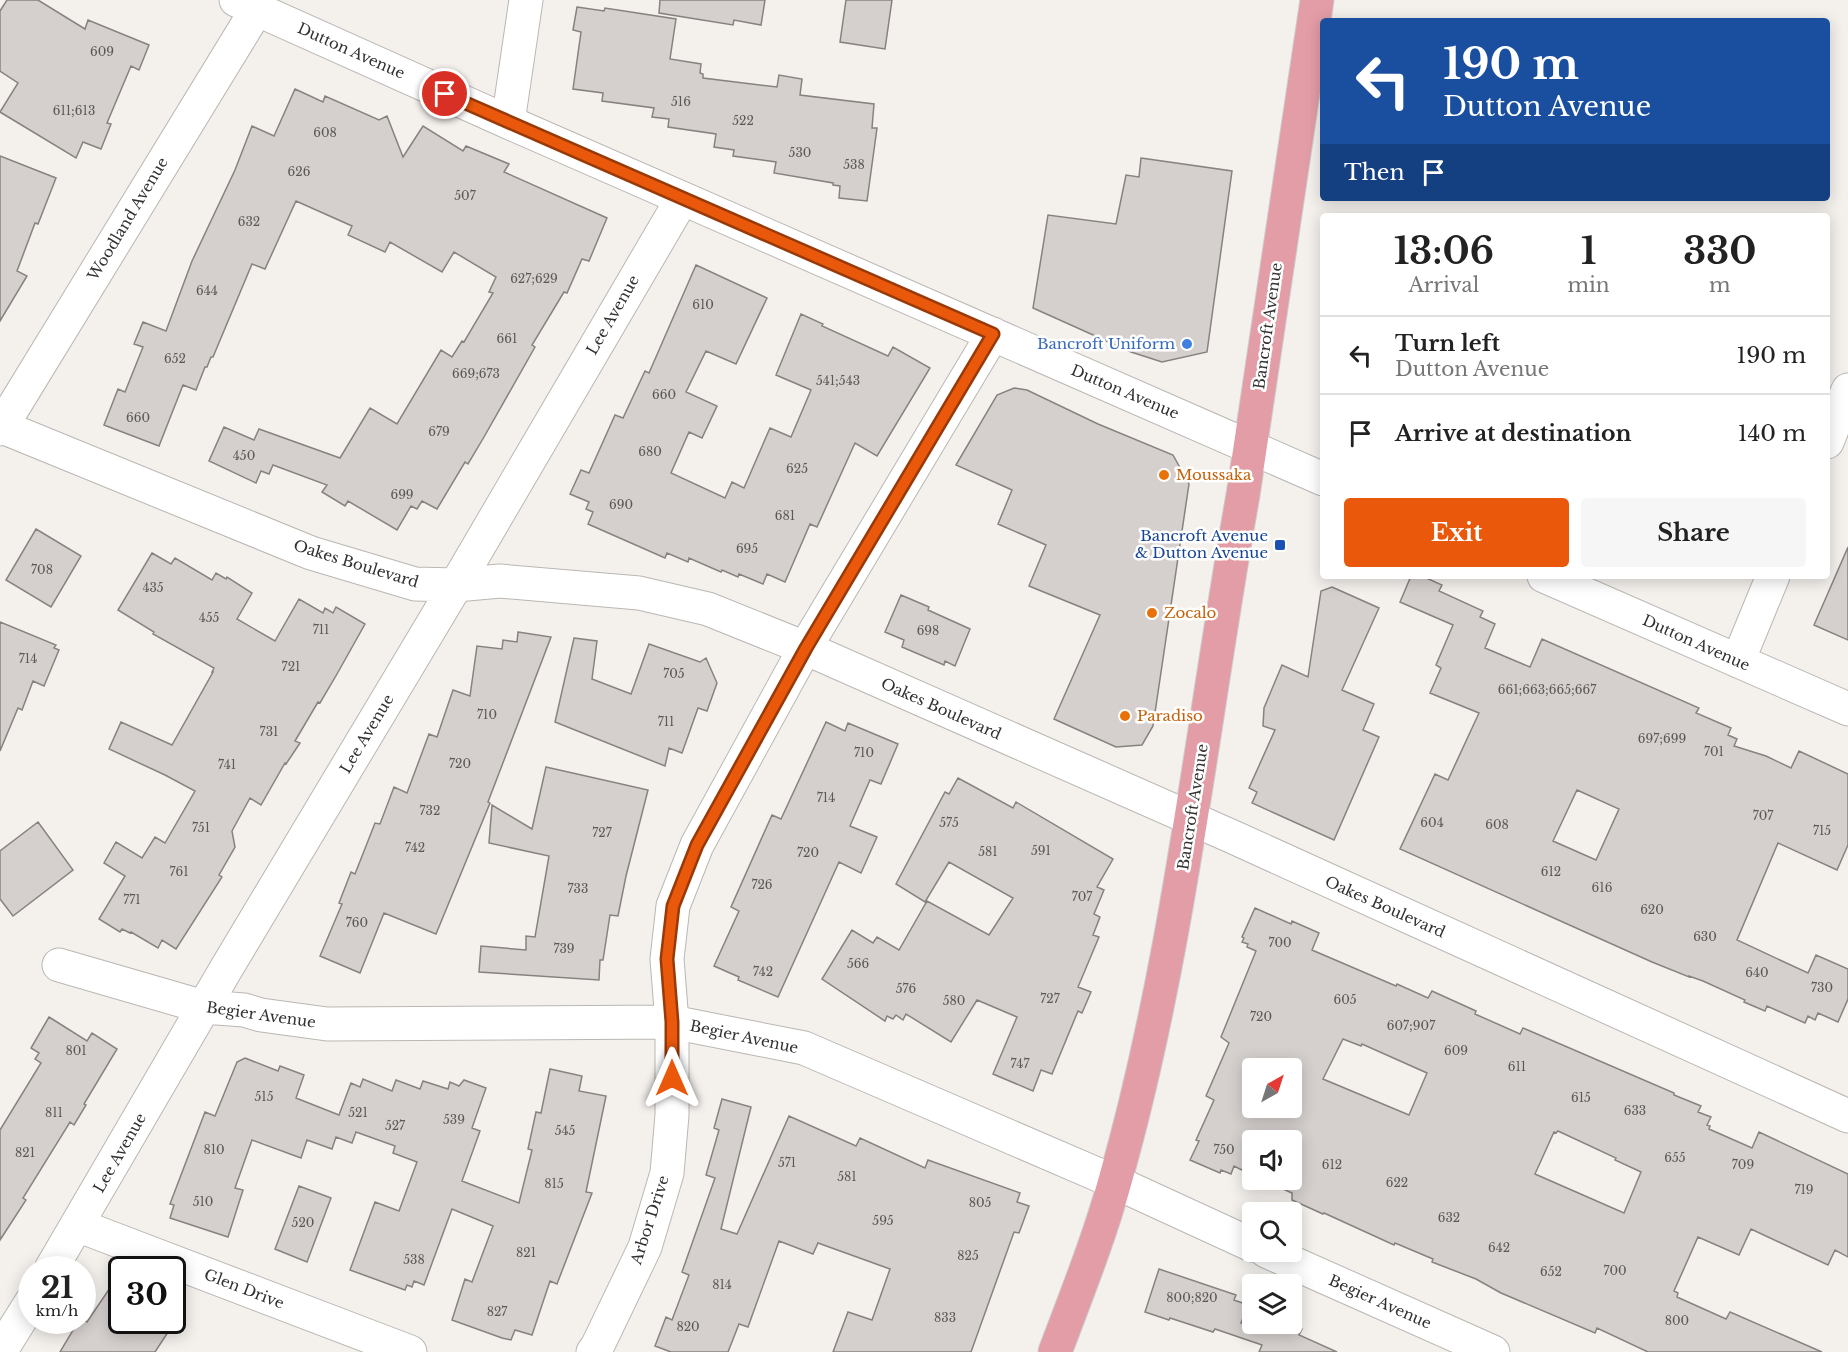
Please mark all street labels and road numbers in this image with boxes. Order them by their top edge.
street label: Dutton Avenue [295,18,408,83]
street label: Woodland Avenue [83,154,172,285]
street label: Bancroft Avenue [1249,261,1286,390]
street label: Lee Avenue [582,271,643,358]
street label: Dutton Avenue [1068,360,1182,423]
street label: Oakes Boulevard [291,535,421,592]
street label: Dutton Avenue [1640,610,1753,675]
street label: Oakes Boulevard [878,673,1004,744]
street label: Lee Avenue [336,691,398,777]
street label: Bancroft Avenue [1173,742,1212,871]
street label: Oakes Boulevard [1322,871,1448,942]
street label: Begier Avenue [205,997,317,1032]
street label: Begier Avenue [688,1016,800,1057]
street label: Lee Avenue [89,1109,150,1196]
street label: Arbor Drive [626,1173,673,1268]
street label: Glen Drive [202,1265,287,1312]
street label: Begier Avenue [1326,1270,1434,1333]

